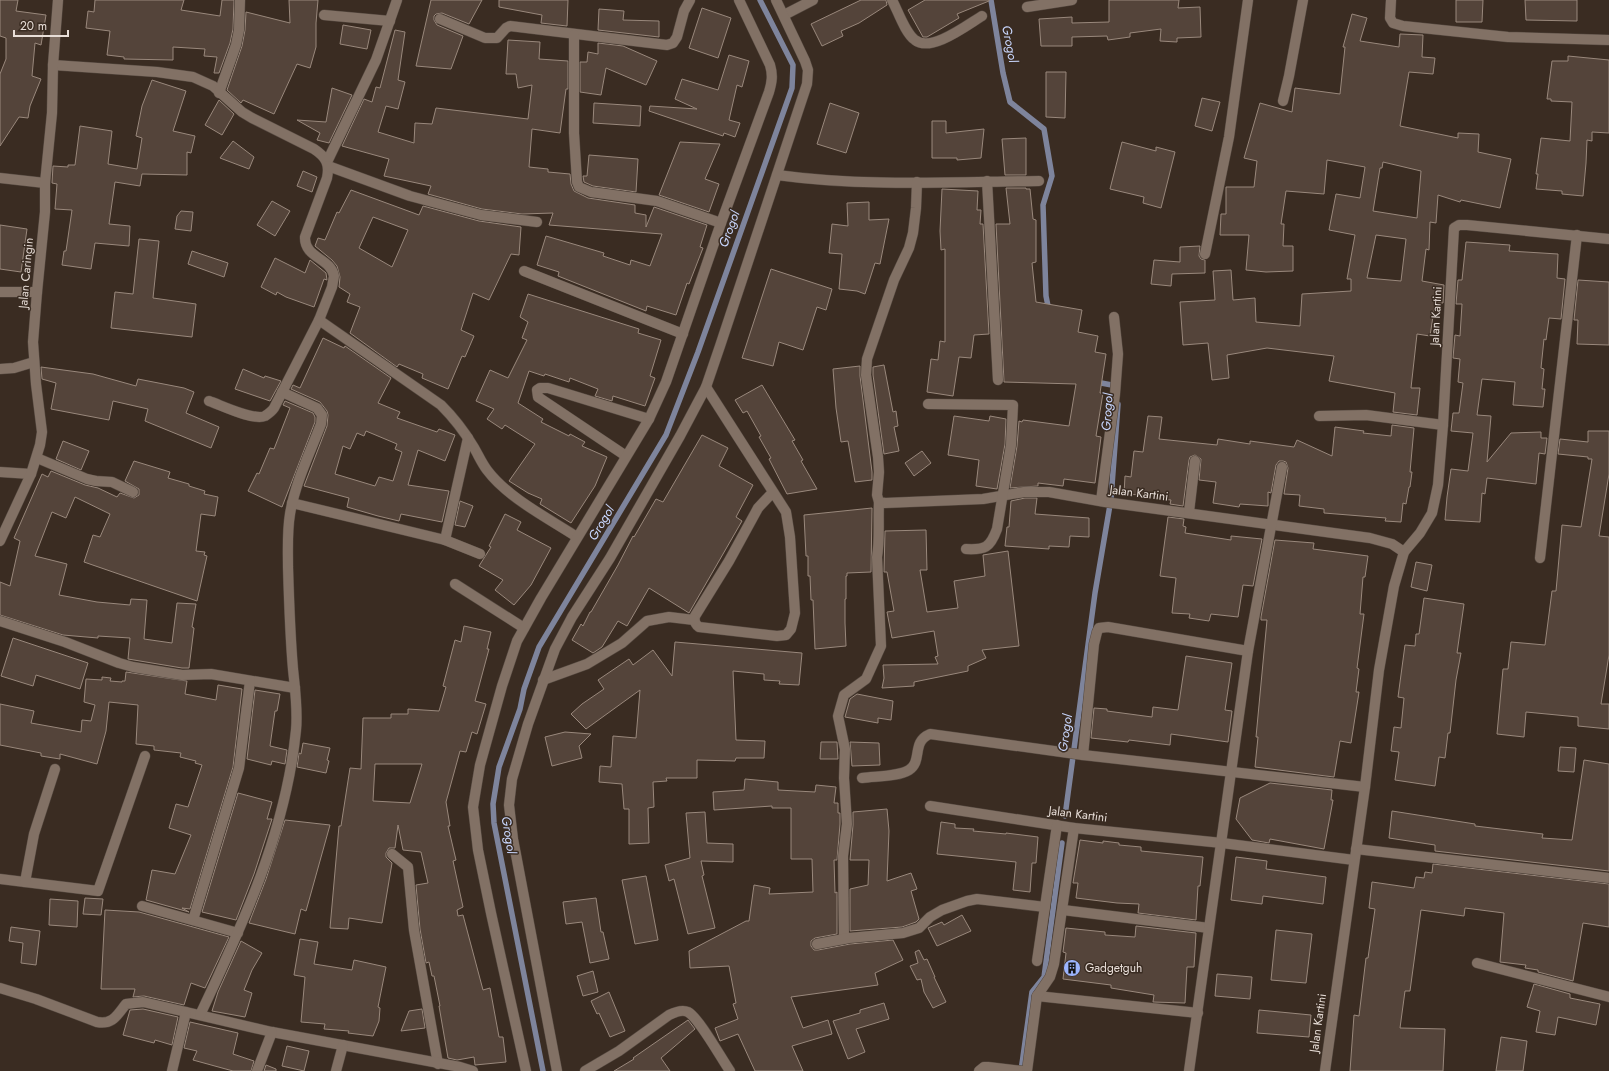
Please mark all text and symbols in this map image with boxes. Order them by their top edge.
scale bar [14,12,68,38]
text: 20 m [20,17,47,35]
water label: Grogol [997,24,1023,65]
water label: Grogol [714,207,745,250]
street label: Jalan Caringin [14,237,38,311]
street label: Jalan Kartini [1425,286,1447,348]
water label: Grogol [1096,391,1118,432]
street label: Jalan Kartini [1107,480,1169,506]
water label: Grogol [583,501,619,544]
water label: Grogol [1053,712,1077,753]
street label: Jalan Kartini [1046,801,1108,827]
water label: Grogol [497,815,522,856]
building icon: Gadgetguh [1062,958,1082,978]
place label: Gadgetguh [1085,959,1142,977]
street label: Jalan Kartini [1305,992,1331,1056]

